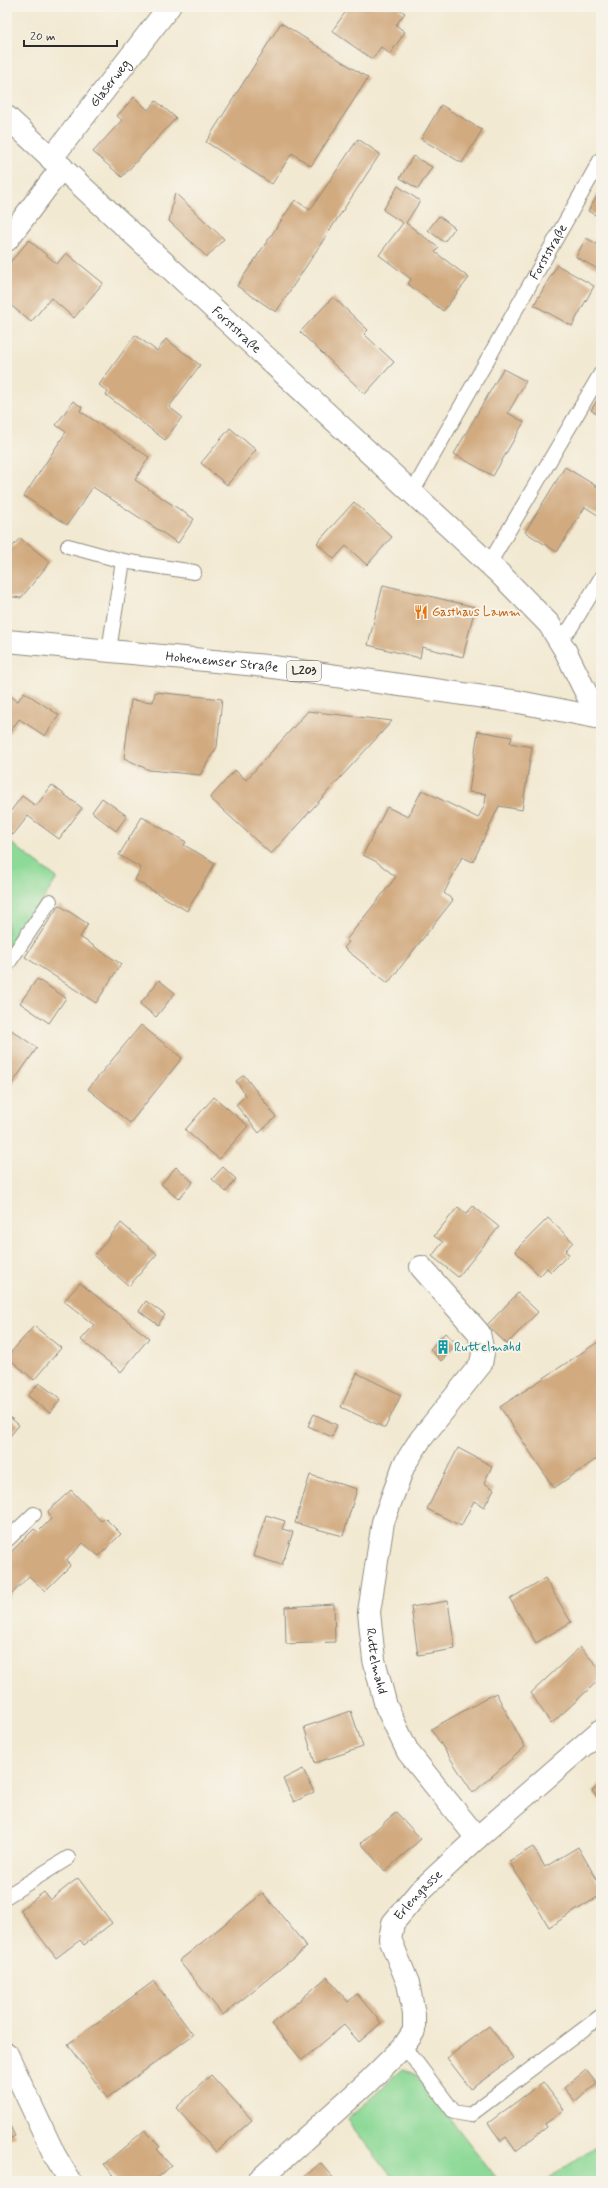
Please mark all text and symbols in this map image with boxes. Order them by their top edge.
scale bar [24,22,117,48]
text: 20 m [30,29,56,45]
street label: Glaserweg [86,55,135,111]
street label: Forststraße [526,221,571,283]
street label: Forststraße [208,303,265,357]
restaurant icon: Gasthaus Lamm [413,604,429,620]
place label: Gasthaus Lamm [432,604,521,621]
street label: Hohenemser Straße [165,648,280,676]
road number: L203 [287,661,321,681]
building icon: Ruttelmahd [435,1339,451,1355]
place label: Ruttelmahd [454,1339,521,1356]
street label: Ruttelmahd [362,1627,391,1696]
street label: Erlengasse [390,1866,446,1924]

